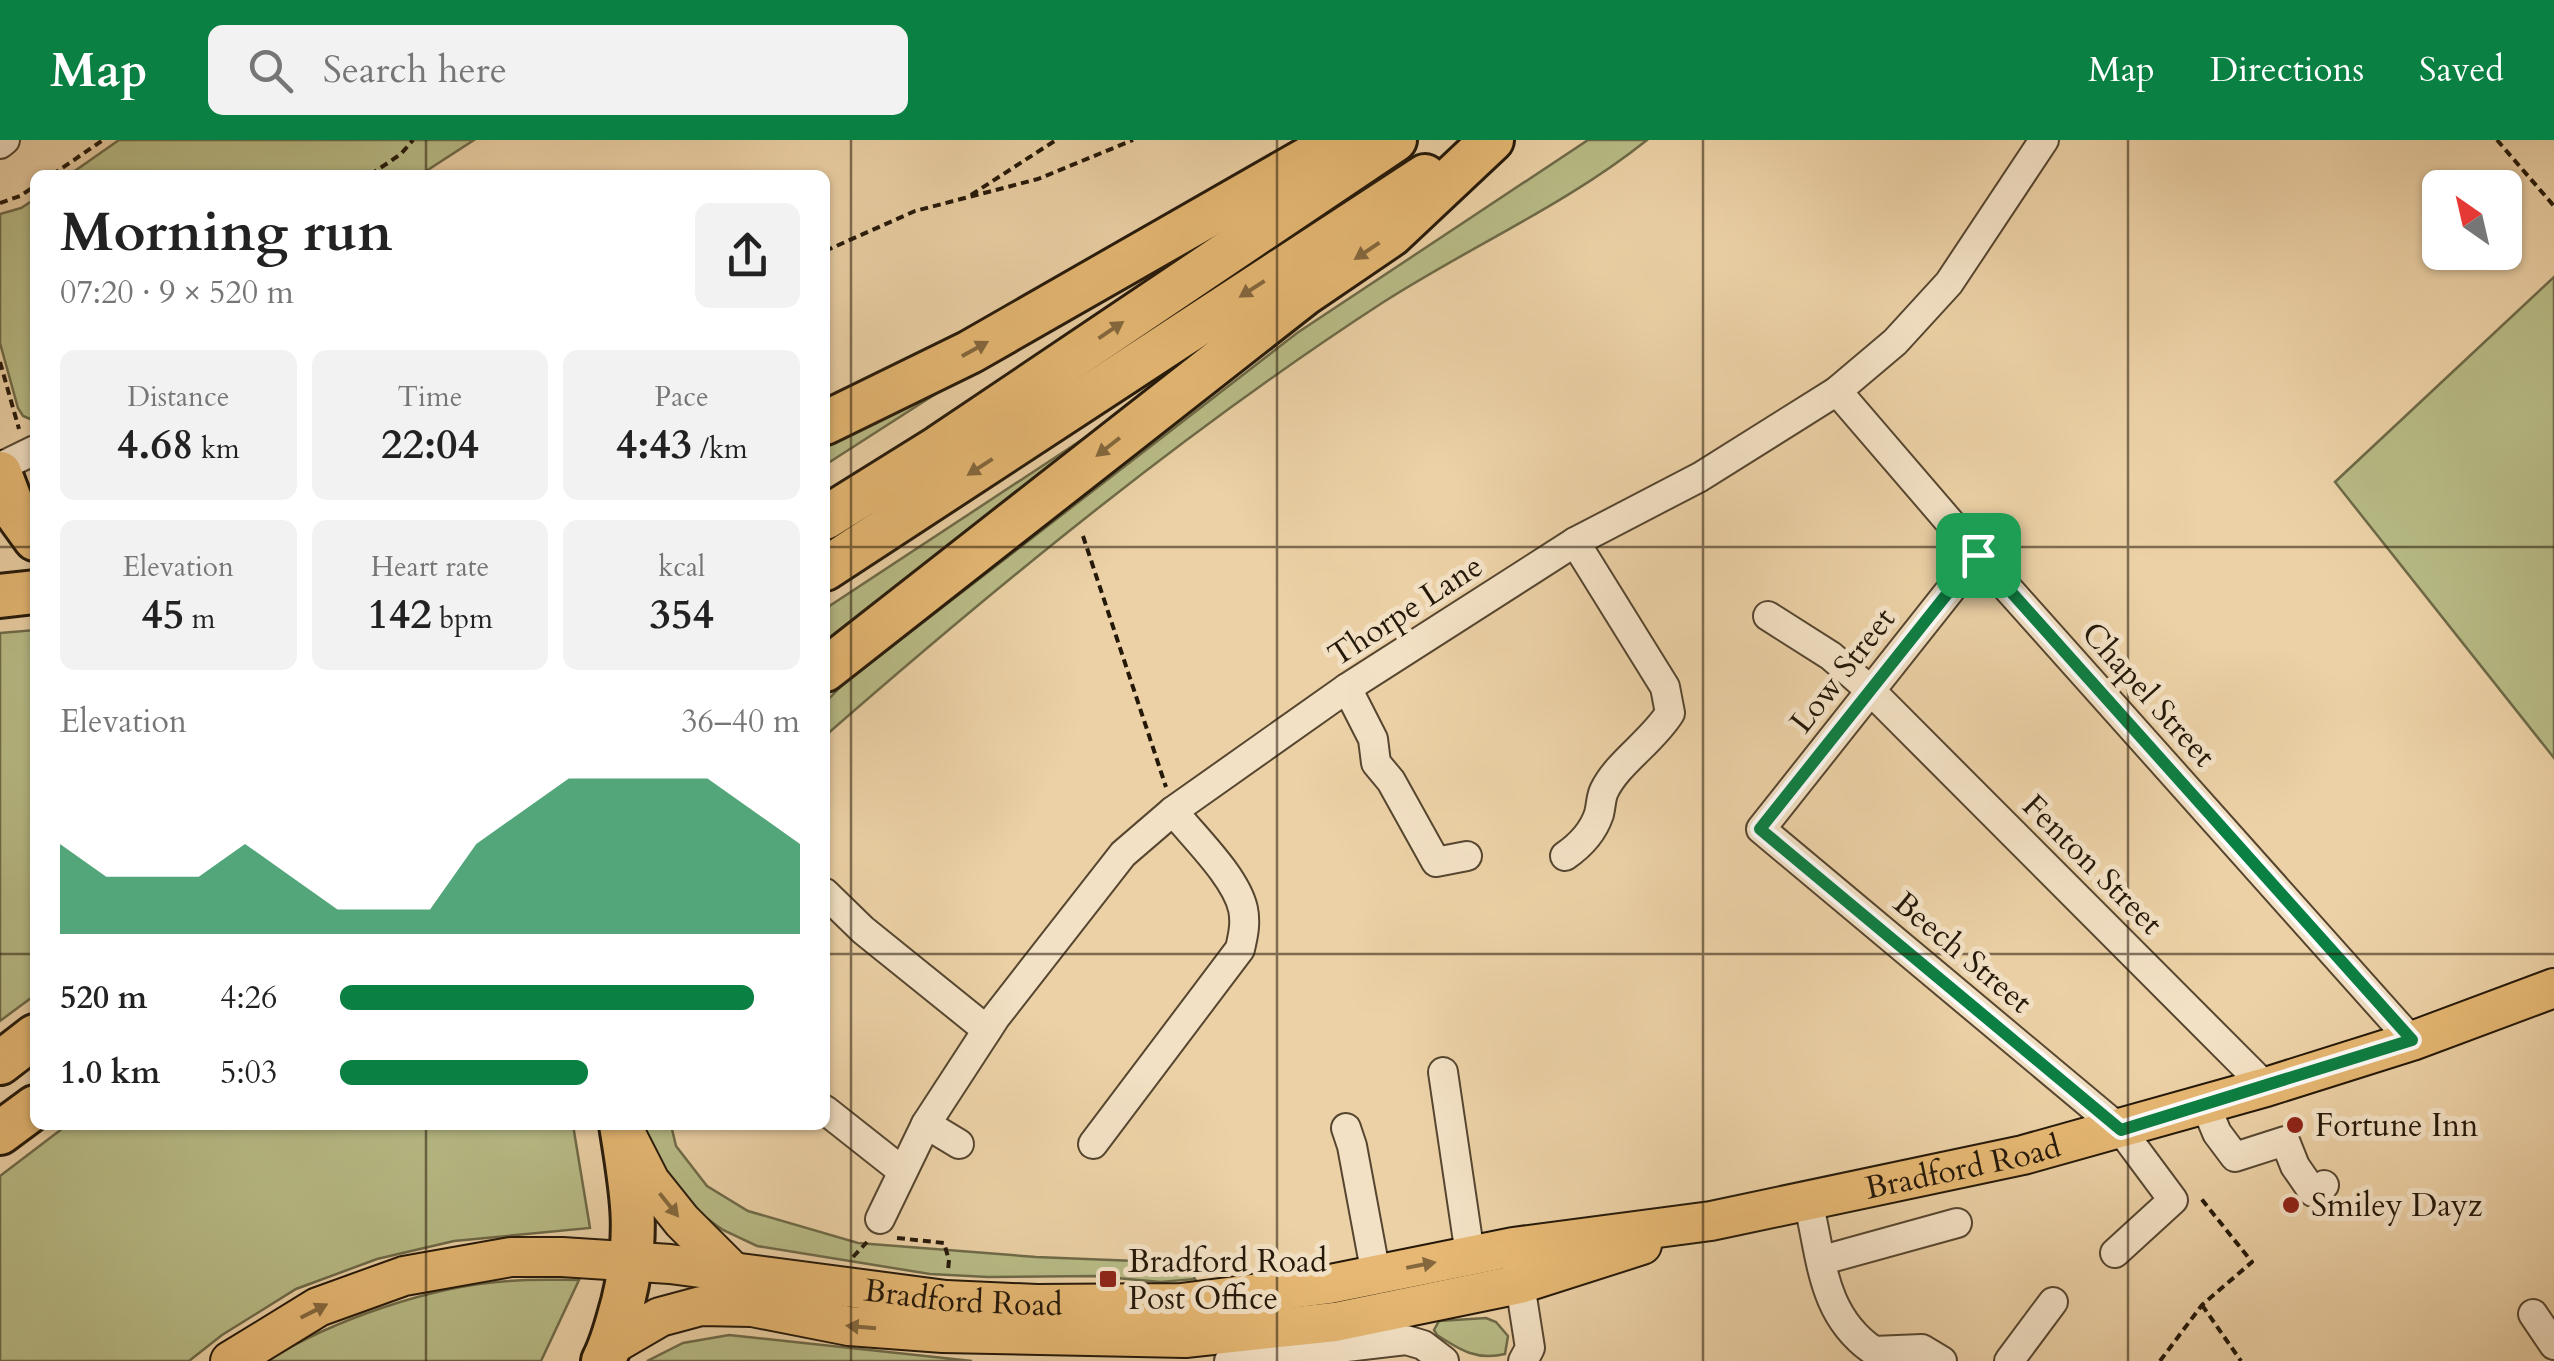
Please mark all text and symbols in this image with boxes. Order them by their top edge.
search box [208,25,908,115]
text: Map [50,38,148,103]
icon: search [243,43,298,98]
text: Search here [323,44,507,96]
text: Map [2088,46,2155,94]
text: Directions [2210,46,2364,94]
text: Saved [2419,46,2504,94]
north arrow [2422,170,2522,270]
map controls [2422,170,2522,270]
text: Morning run [60,196,393,270]
button: share [695,203,800,308]
one-way arrow [1354,241,1381,260]
text: 07:20 · 9 × 520 m [60,271,294,315]
one-way arrow [1238,280,1265,298]
one-way arrow [1098,321,1125,340]
one-way arrow [961,340,989,358]
text: Distance [127,378,230,416]
text: Time [398,378,462,416]
text: Pace [655,378,709,416]
text: 4.68 [117,416,194,473]
text: 22:04 [381,416,479,473]
text: 4:43 [616,416,692,473]
text: km [194,430,240,468]
text: /km [692,430,748,468]
one-way arrow [1095,437,1121,457]
one-way arrow [966,458,993,476]
pin [1936,513,2021,598]
icon: arrive [1951,528,2006,583]
street label: Thorpe Lane [1320,544,1491,677]
text: Elevation [123,548,234,586]
text: Heart rate [371,548,489,586]
text: kcal [658,548,705,586]
text: 45 [141,586,184,643]
text: 142 [367,586,432,643]
text: 354 [649,586,714,643]
street label: Low Street [1780,599,1906,742]
text: m [184,600,215,638]
text: bpm [432,600,493,638]
street label: Chapel Street [2071,613,2225,777]
text: Elevation [60,700,187,744]
text: 36–40 m [681,700,800,744]
street label: Fenton Street [2012,785,2172,945]
street label: Beech Street [1884,882,2041,1024]
text: 520 m [60,976,147,1020]
text: 4:26 [220,976,277,1020]
text: 1.0 km [60,1051,160,1095]
text: 5:03 [220,1051,277,1095]
place label: Fortune Inn [2315,1104,2478,1148]
marker: Fortune Inn [2284,1114,2306,1136]
street label: Bradford Road [1861,1125,2066,1211]
place label: Smiley Dayz [2311,1184,2482,1228]
one-way arrow [658,1192,679,1218]
marker: Smiley Dayz [2280,1194,2302,1216]
place label: Bradford Road Post Office [1128,1240,1327,1321]
one-way arrow [1406,1257,1437,1273]
marker: Bradford Road Post Office [1097,1268,1119,1290]
street label: Bradford Road [861,1269,1063,1327]
one-way arrow [299,1303,328,1320]
one-way arrow [845,1318,877,1334]

